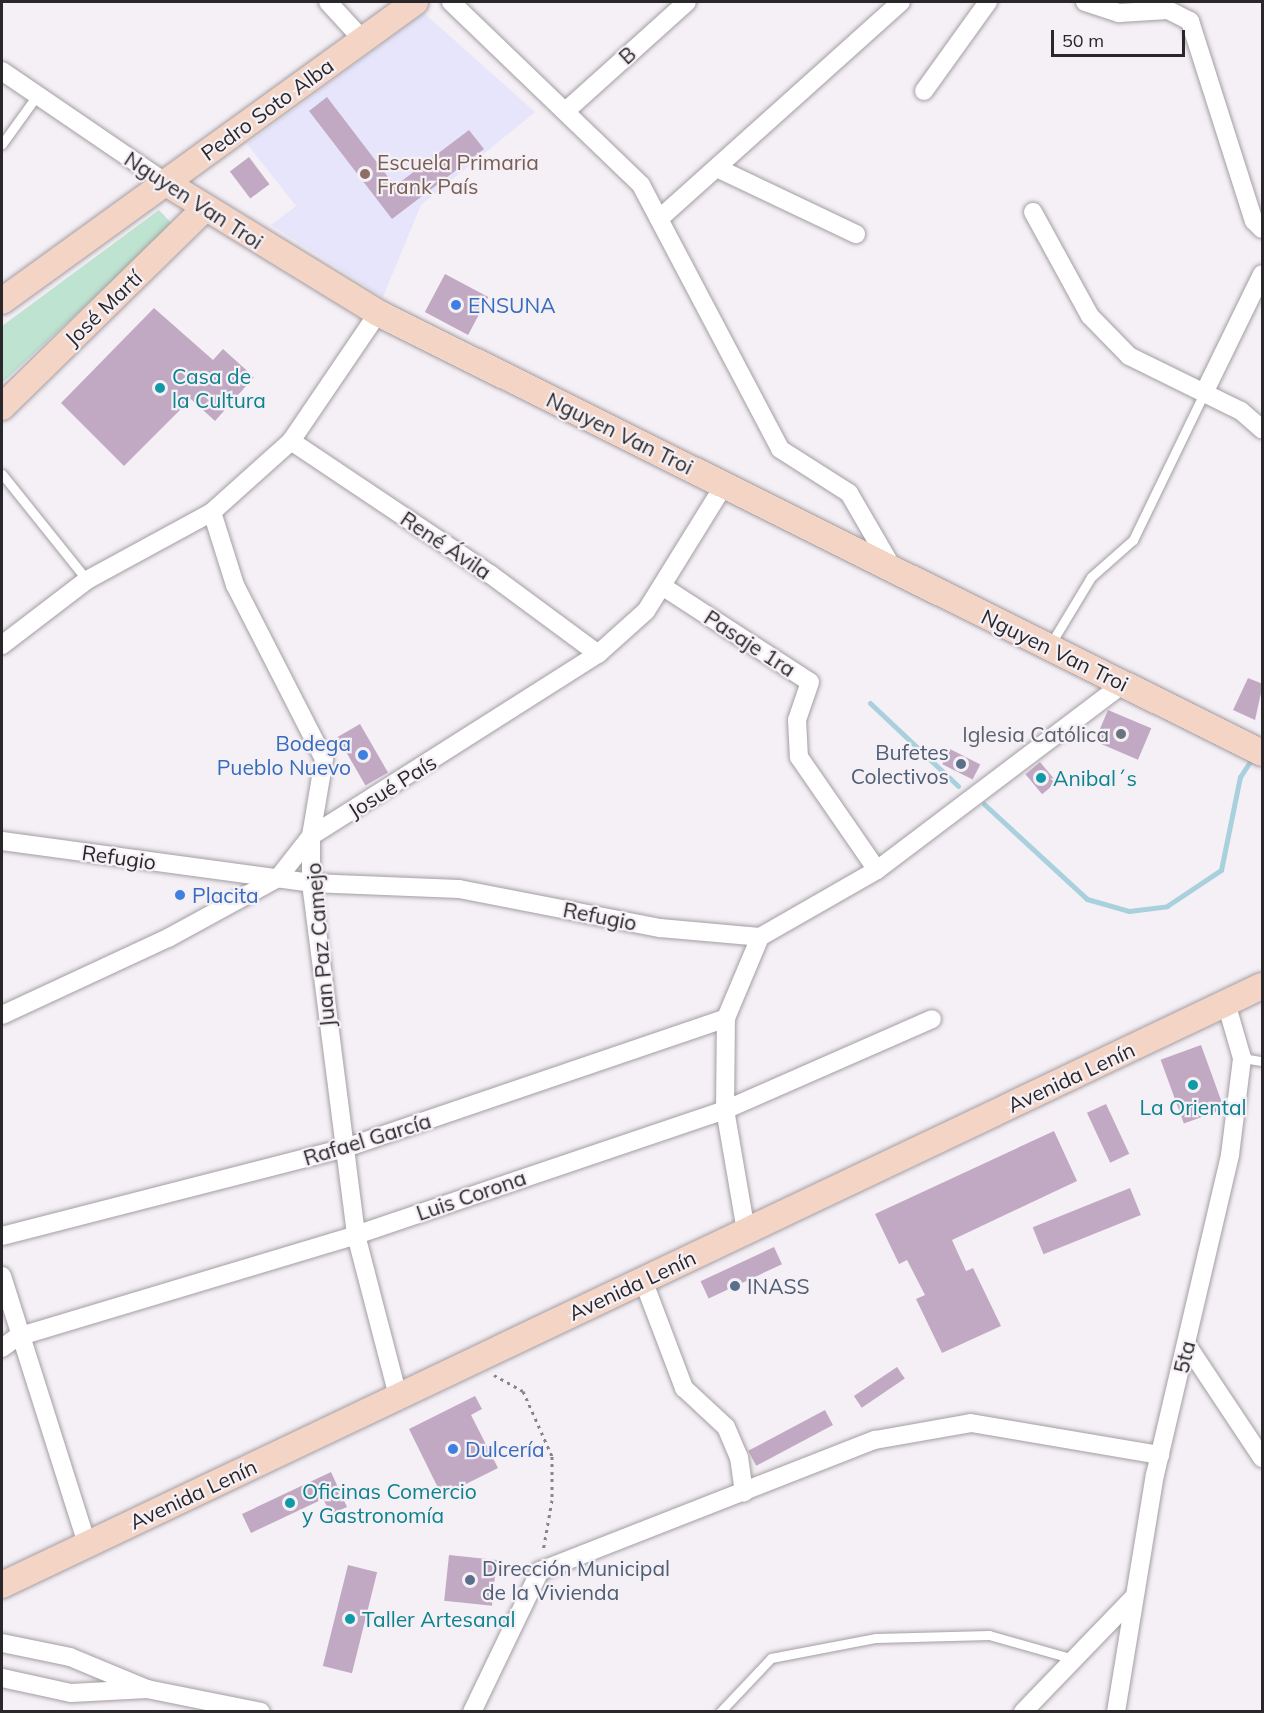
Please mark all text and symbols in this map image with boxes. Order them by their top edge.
scale bar [1054,18,1188,56]
text: 50 m [1062,29,1104,52]
street label: B [613,41,641,69]
street label: Pedro Soto Alba [196,53,338,165]
street label: Nguyen Van Troi [120,146,268,254]
place label: Escuela Primaria Frank País [377,149,539,199]
marker: Escuela Primaria Frank País [358,167,372,181]
street label: José Martí [59,265,147,351]
place label: ENSUNA [468,292,556,318]
marker: ENSUNA [449,298,463,312]
place label: Casa de la Cultura [172,363,266,413]
marker: Casa de la Cultura [153,381,167,395]
street label: Nguyen Van Troi [543,387,697,479]
street label: René Ávila [396,506,496,584]
street label: Pasaje 1ra [700,604,800,682]
street label: Nguyen Van Troi [978,604,1132,696]
place label: Iglesia Católica [962,721,1109,747]
marker: Iglesia Católica [1114,727,1128,741]
place label: Bodega Pueblo Nuevo [217,730,351,780]
place label: Bufetes Colectivos [851,739,949,789]
marker: Bodega Pueblo Nuevo [356,748,370,762]
street label: Josué País [343,749,441,823]
marker: Bufetes Colectivos [954,757,968,771]
place label: Anibal´s [1053,765,1137,791]
marker: Anibal´s [1034,771,1048,785]
street label: Refugio [80,839,158,875]
street label: Juan Paz Camejo [300,862,340,1028]
place label: Placita [192,882,259,908]
marker: Placita [173,888,187,902]
street label: Refugio [561,897,639,935]
street label: Avenida Lenín [1003,1036,1139,1118]
marker: La Oriental [1186,1078,1200,1092]
place label: La Oriental [1139,1094,1247,1120]
street label: Rafael García [300,1108,434,1170]
street label: Luis Corona [413,1164,529,1226]
street label: Avenida Lenín [564,1244,700,1326]
place label: INASS [747,1273,810,1299]
marker: INASS [728,1279,742,1293]
street label: 5ta [1168,1338,1200,1376]
place label: Dulcería [465,1436,545,1462]
marker: Dulcería [446,1442,460,1456]
street label: Avenida Lenín [125,1453,261,1535]
place label: Oficinas Comercio y Gastronomía [302,1478,477,1528]
marker: Oficinas Comercio y Gastronomía [283,1496,297,1510]
place label: Dirección Municipal de la Vivienda [482,1555,670,1605]
marker: Dirección Municipal de la Vivienda [463,1573,477,1587]
place label: Taller Artesanal [362,1606,515,1632]
marker: Taller Artesanal [343,1612,357,1626]

